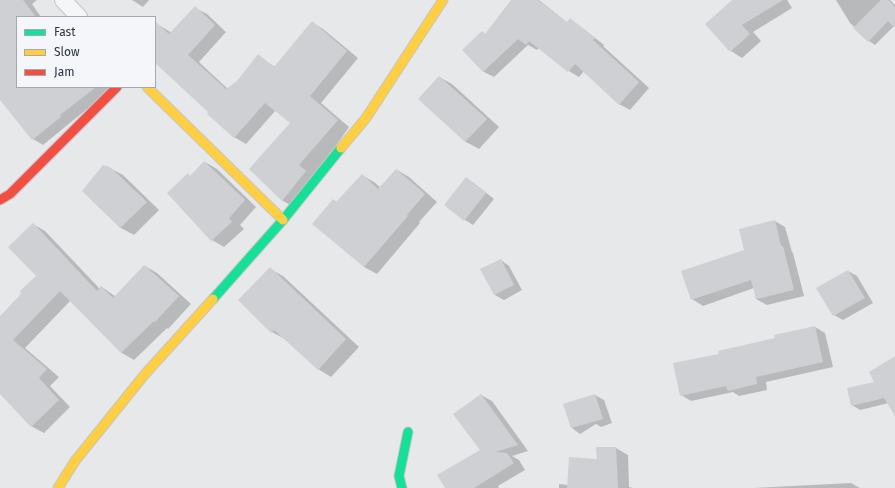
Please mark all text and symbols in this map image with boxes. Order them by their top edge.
legend [16,16,156,88]
text: Fast [54,25,76,39]
text: Slow [54,45,80,59]
text: Jam [54,65,74,79]

